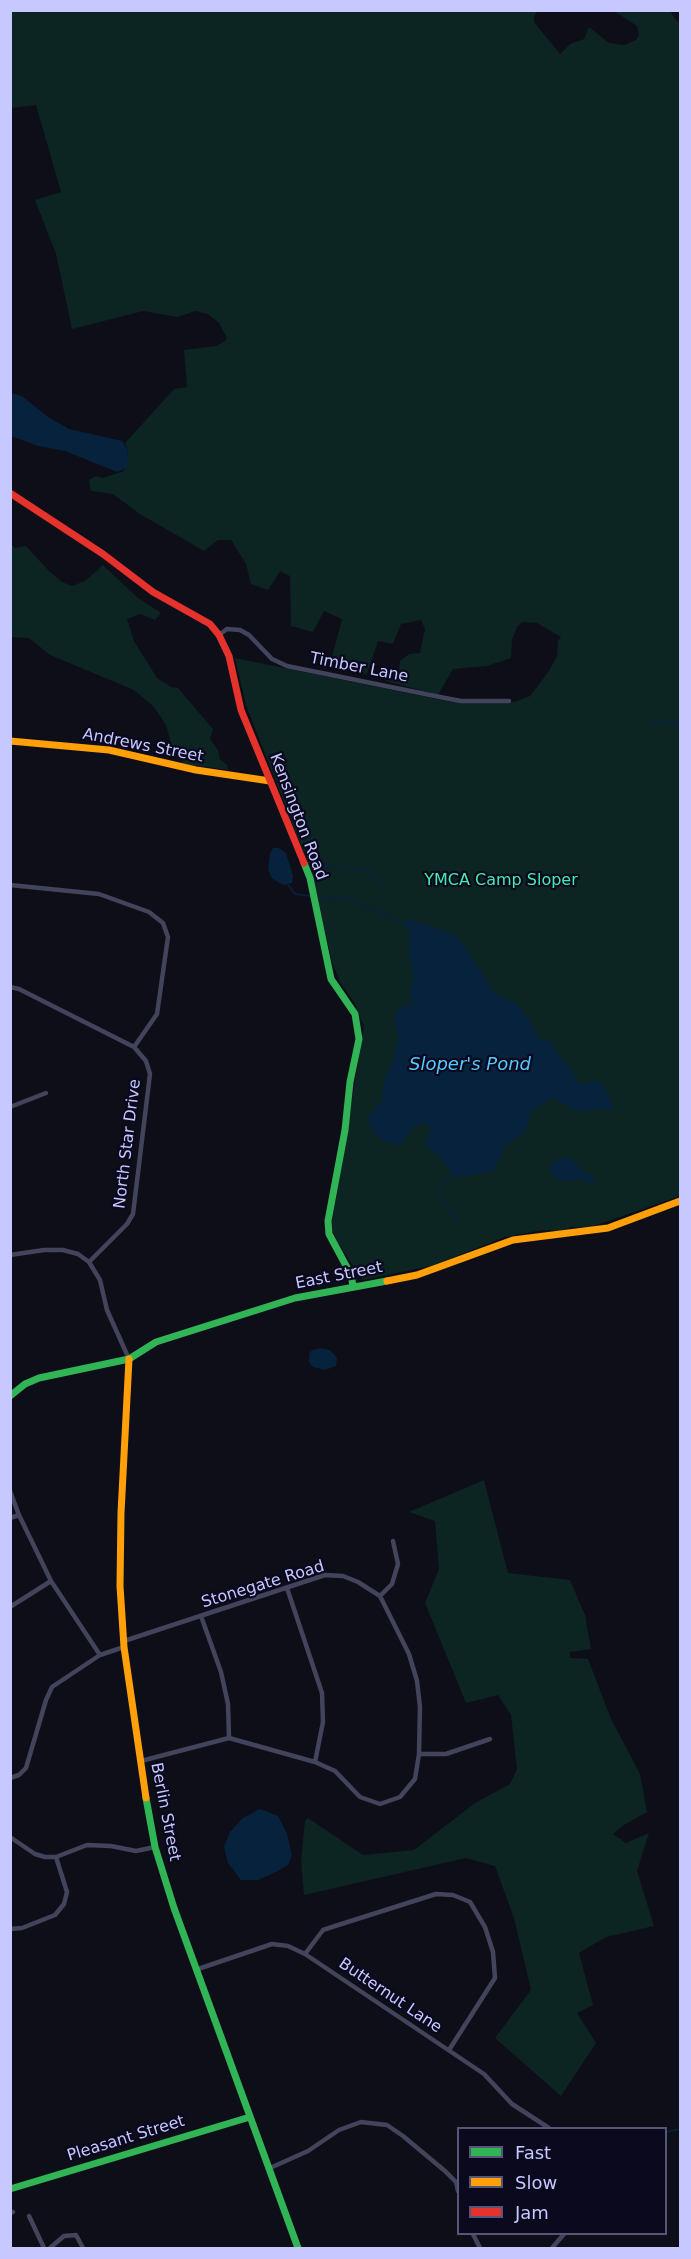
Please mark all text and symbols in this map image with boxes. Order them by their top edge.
street label: Timber Lane [308,649,410,687]
street label: Andrews Street [81,725,205,767]
street label: Kensington Road [265,751,331,883]
park label: YMCA Camp Sloper [424,871,578,891]
water label: Sloper's Pond [409,1054,531,1076]
street label: North Star Drive [111,1078,145,1210]
street label: East Street [294,1258,384,1294]
street label: Stonegate Road [199,1557,327,1613]
street label: Berlin Street [146,1761,184,1863]
street label: Butternut Lane [335,1954,445,2038]
street label: Pleasant Street [65,2112,187,2166]
legend [457,2127,667,2235]
text: Fast [515,2142,551,2163]
text: Slow [515,2172,557,2193]
text: Jam [515,2202,549,2223]

